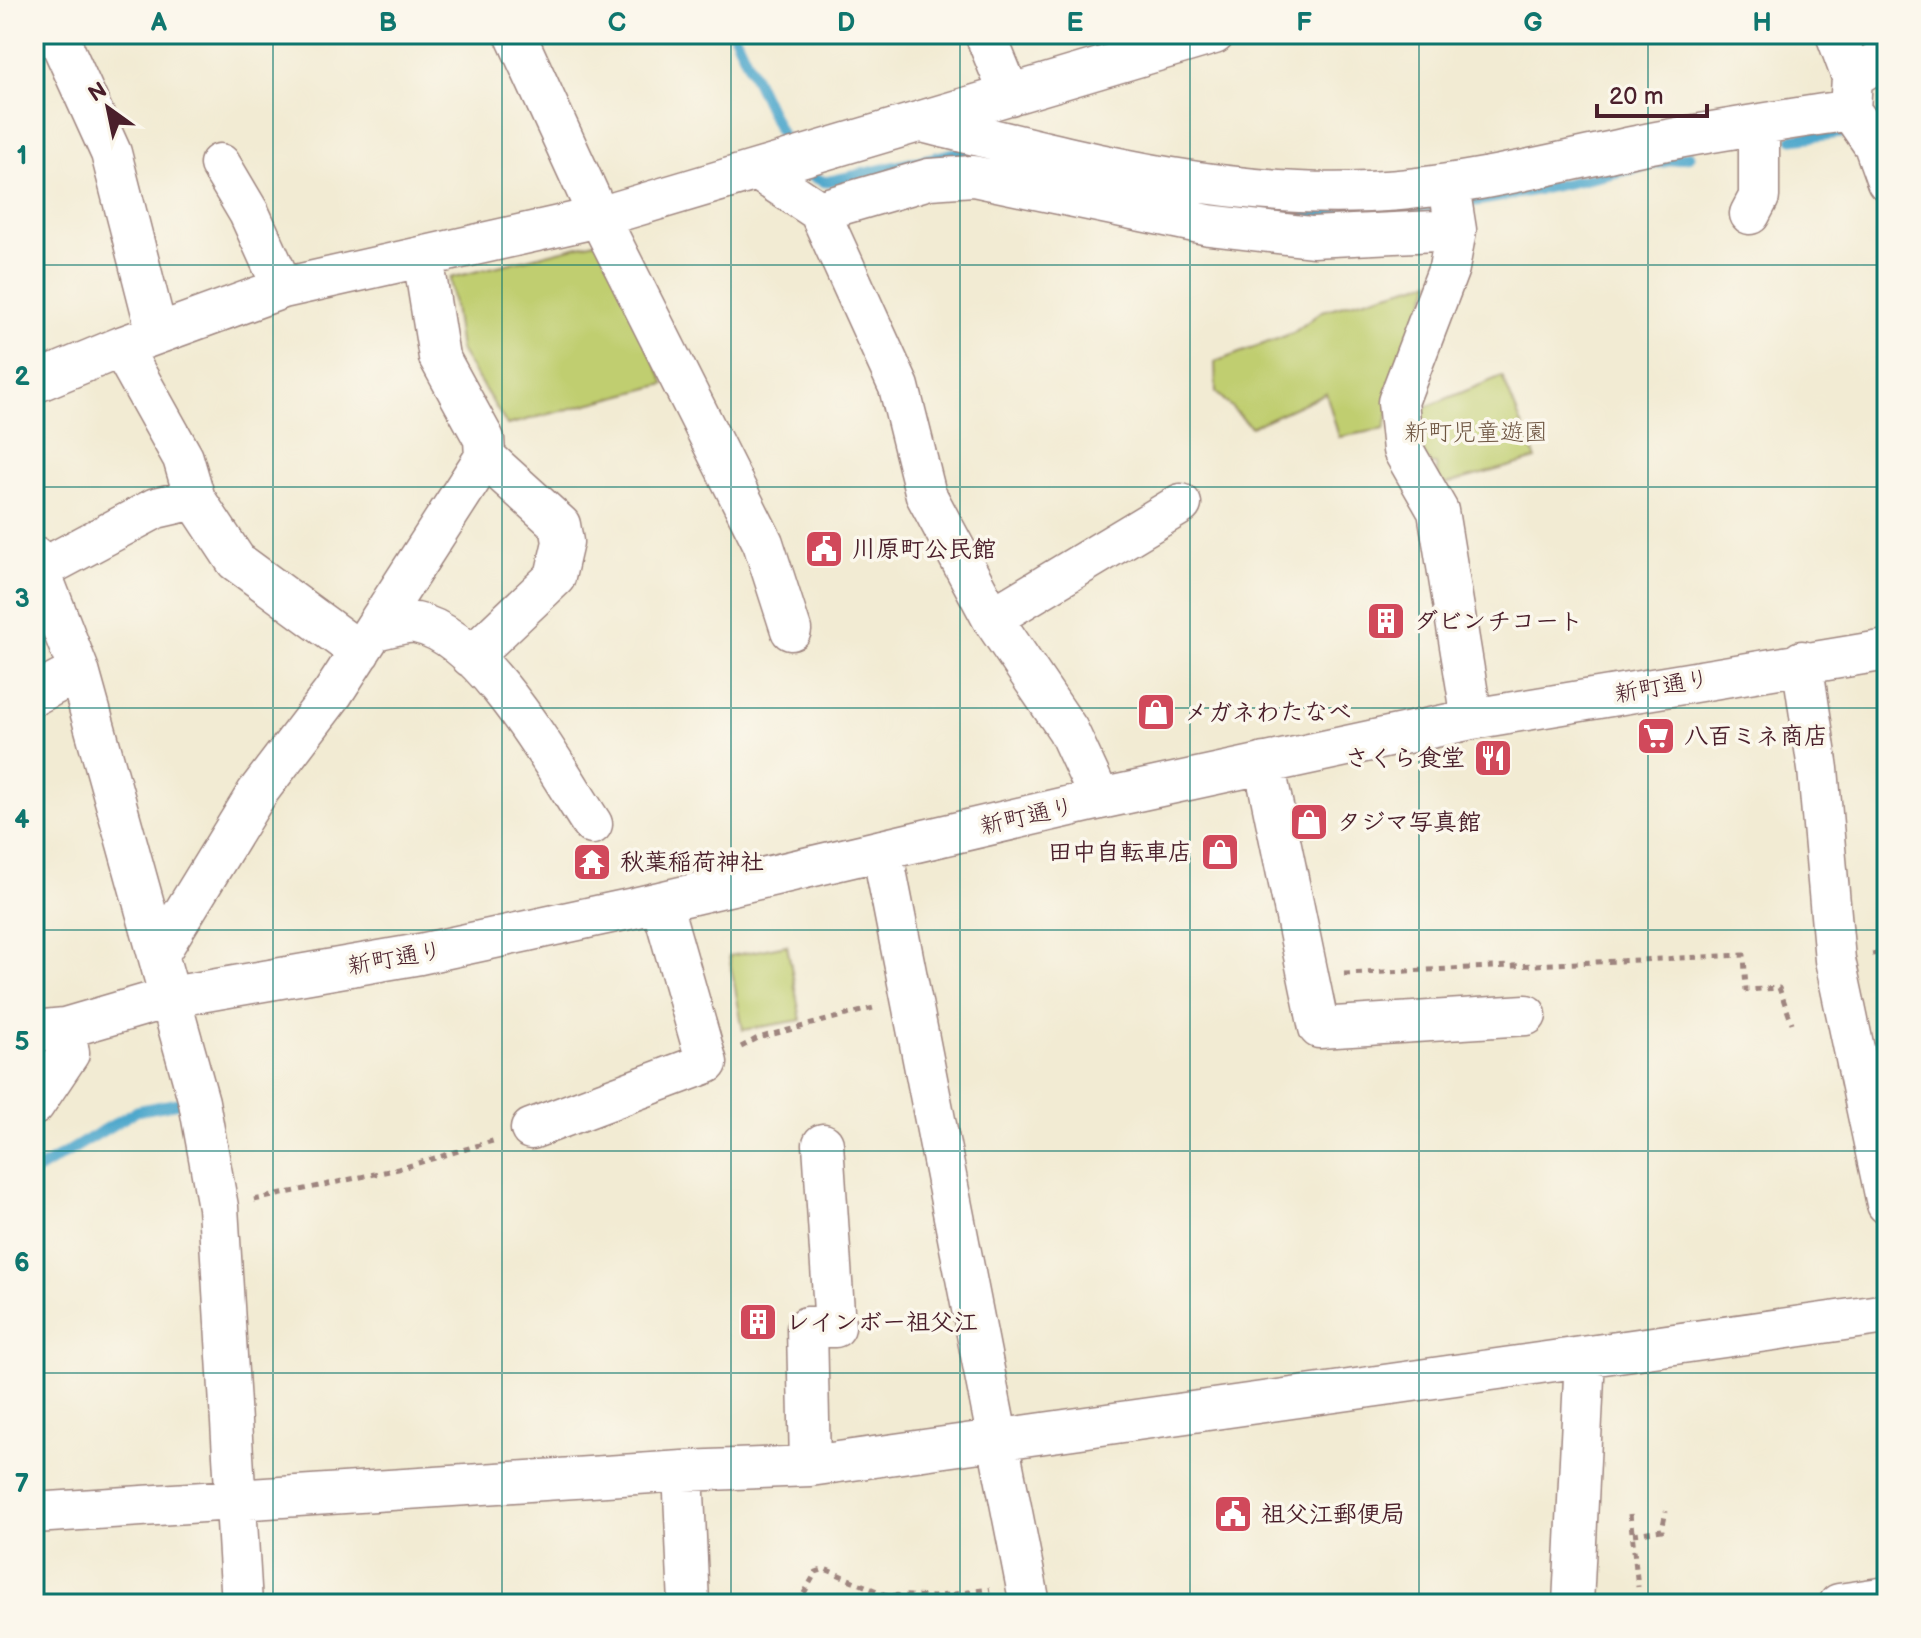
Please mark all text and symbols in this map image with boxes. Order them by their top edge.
text: A [150,8,167,39]
text: B [379,8,397,39]
text: C [608,8,626,39]
text: D [837,8,855,39]
text: E [1067,8,1084,39]
text: F [1296,8,1312,39]
text: G [1523,8,1543,39]
text: H [1752,8,1772,39]
north arrow [68,68,148,148]
scale bar [1597,68,1707,118]
text: N [84,77,112,108]
text: 20 m [1609,82,1664,111]
text: 1 [17,141,27,172]
text: 2 [14,362,30,393]
park label: 新町児童遊園 [1404,418,1548,447]
public building icon: 川原町公民館 [803,528,845,570]
place label: 川原町公民館 [852,535,996,564]
text: 3 [14,584,30,615]
building icon: ダビンチコート [1365,600,1407,642]
place label: ダビンチコート [1414,607,1583,636]
street label: 新町通り [1612,664,1712,709]
shop icon: メガネわたなべ [1135,691,1177,733]
place label: メガネわたなべ [1184,698,1352,727]
supermarket icon: 八百ミネ商店 [1635,715,1677,757]
place label: 八百ミネ商店 [1684,722,1828,751]
restaurant icon: さくら食堂 [1472,737,1514,779]
place label: さくら食堂 [1345,744,1465,773]
street label: 新町通り [977,792,1077,841]
shop icon: タジマ写真館 [1288,801,1330,843]
text: 4 [14,805,30,836]
place label: タジマ写真館 [1337,808,1481,837]
shop icon: 田中自転車店 [1199,831,1241,873]
place label: 田中自転車店 [1048,838,1192,867]
temple icon: 秋葉稲荷神社 [571,841,613,883]
place label: 秋葉稲荷神社 [620,848,764,877]
street label: 新町通り [345,936,445,981]
text: 5 [14,1027,30,1058]
text: 6 [14,1248,30,1279]
building icon: レインボー祖父江 [737,1301,779,1343]
place label: レインボー祖父江 [786,1308,978,1337]
text: 7 [15,1469,29,1500]
public building icon: 祖父江郵便局 [1212,1493,1254,1535]
place label: 祖父江郵便局 [1261,1500,1405,1529]

